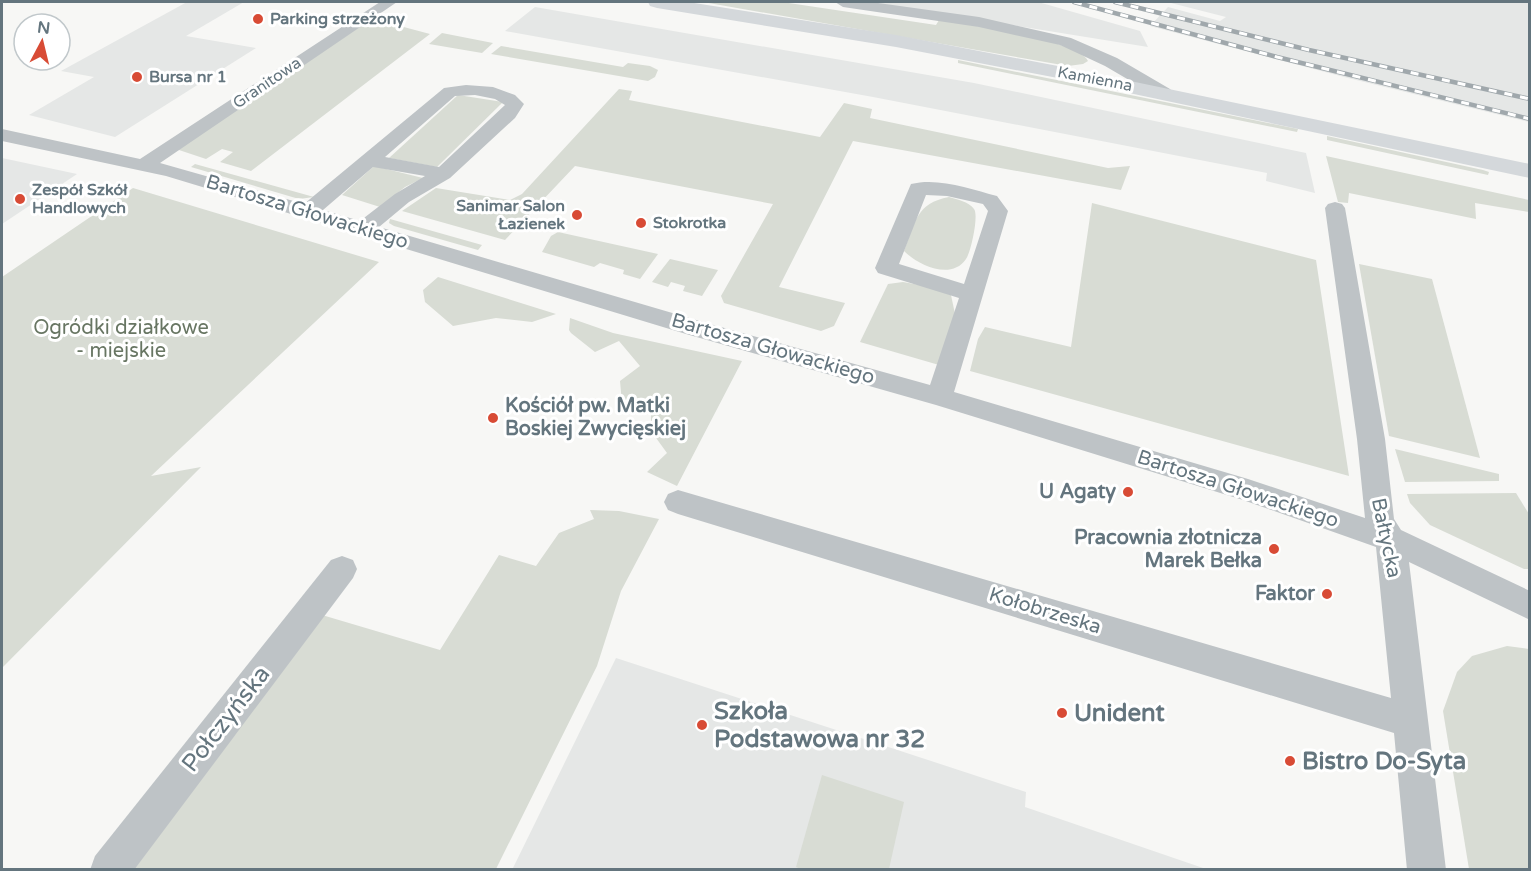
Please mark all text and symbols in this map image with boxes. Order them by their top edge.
place label: Parking strzeżony [270,9,405,29]
north arrow [12,12,72,72]
marker: Parking strzeżony [251,12,265,26]
text: N [36,17,51,39]
street label: Granitowa [229,53,305,113]
street label: Kamienna [1056,62,1134,96]
place label: Bursa nr 1 [149,67,227,87]
marker: Bursa nr 1 [130,70,144,84]
street label: Bartosza Głowackiego [203,170,411,254]
place label: Zespół Szkół Handlowych [32,180,128,218]
marker: Zespół Szkół Handlowych [13,192,27,206]
place label: Sanimar Salon Łazienek [456,196,565,234]
marker: Sanimar Salon Łazienek [570,208,584,222]
place label: Stokrotka [653,213,726,233]
marker: Stokrotka [634,216,648,230]
street label: Bartosza Głowackiego [669,308,877,390]
park label: Ogródki działkowe - miejskie [33,316,209,363]
place label: Kościół pw. Matki Boskiej Zwycięskiej [505,394,686,441]
marker: Kościół pw. Matki Boskiej Zwycięskiej [486,411,500,425]
street label: Bartosza Głowackiego [1134,445,1342,533]
place label: U Agaty [1039,480,1116,504]
marker: U Agaty [1121,485,1135,499]
street label: Bałtycka [1366,496,1406,580]
place label: Pracownia złotnicza Marek Bełka [1074,526,1262,573]
marker: Pracownia złotnicza Marek Bełka [1267,542,1281,556]
place label: Faktor [1255,582,1315,606]
street label: Kołobrzeska [986,583,1104,639]
marker: Faktor [1320,587,1334,601]
street label: Połczyńska [176,660,276,778]
place label: Szkoła Podstawowa nr 32 [714,697,925,754]
place label: Unident [1074,699,1165,728]
marker: Unident [1055,706,1069,720]
marker: Szkoła Podstawowa nr 32 [695,718,709,732]
place label: Bistro Do-Syta [1302,747,1466,776]
marker: Bistro Do-Syta [1283,754,1297,768]

